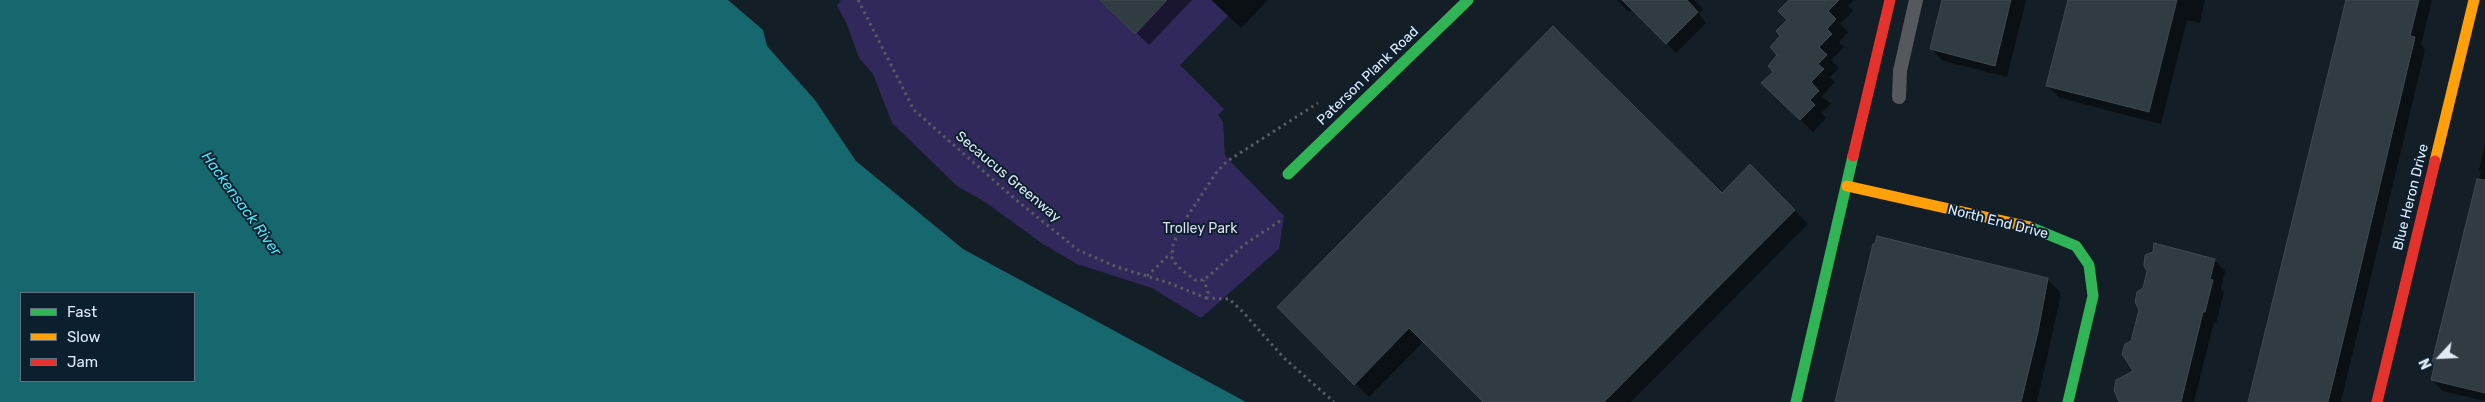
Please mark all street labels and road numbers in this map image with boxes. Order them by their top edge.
street label: Paterson Plank Road [1314,23,1422,129]
street label: Secaucus Greenway [952,128,1064,226]
street label: Blue Heron Drive [2390,142,2432,252]
street label: North End Drive [1946,201,2050,243]

